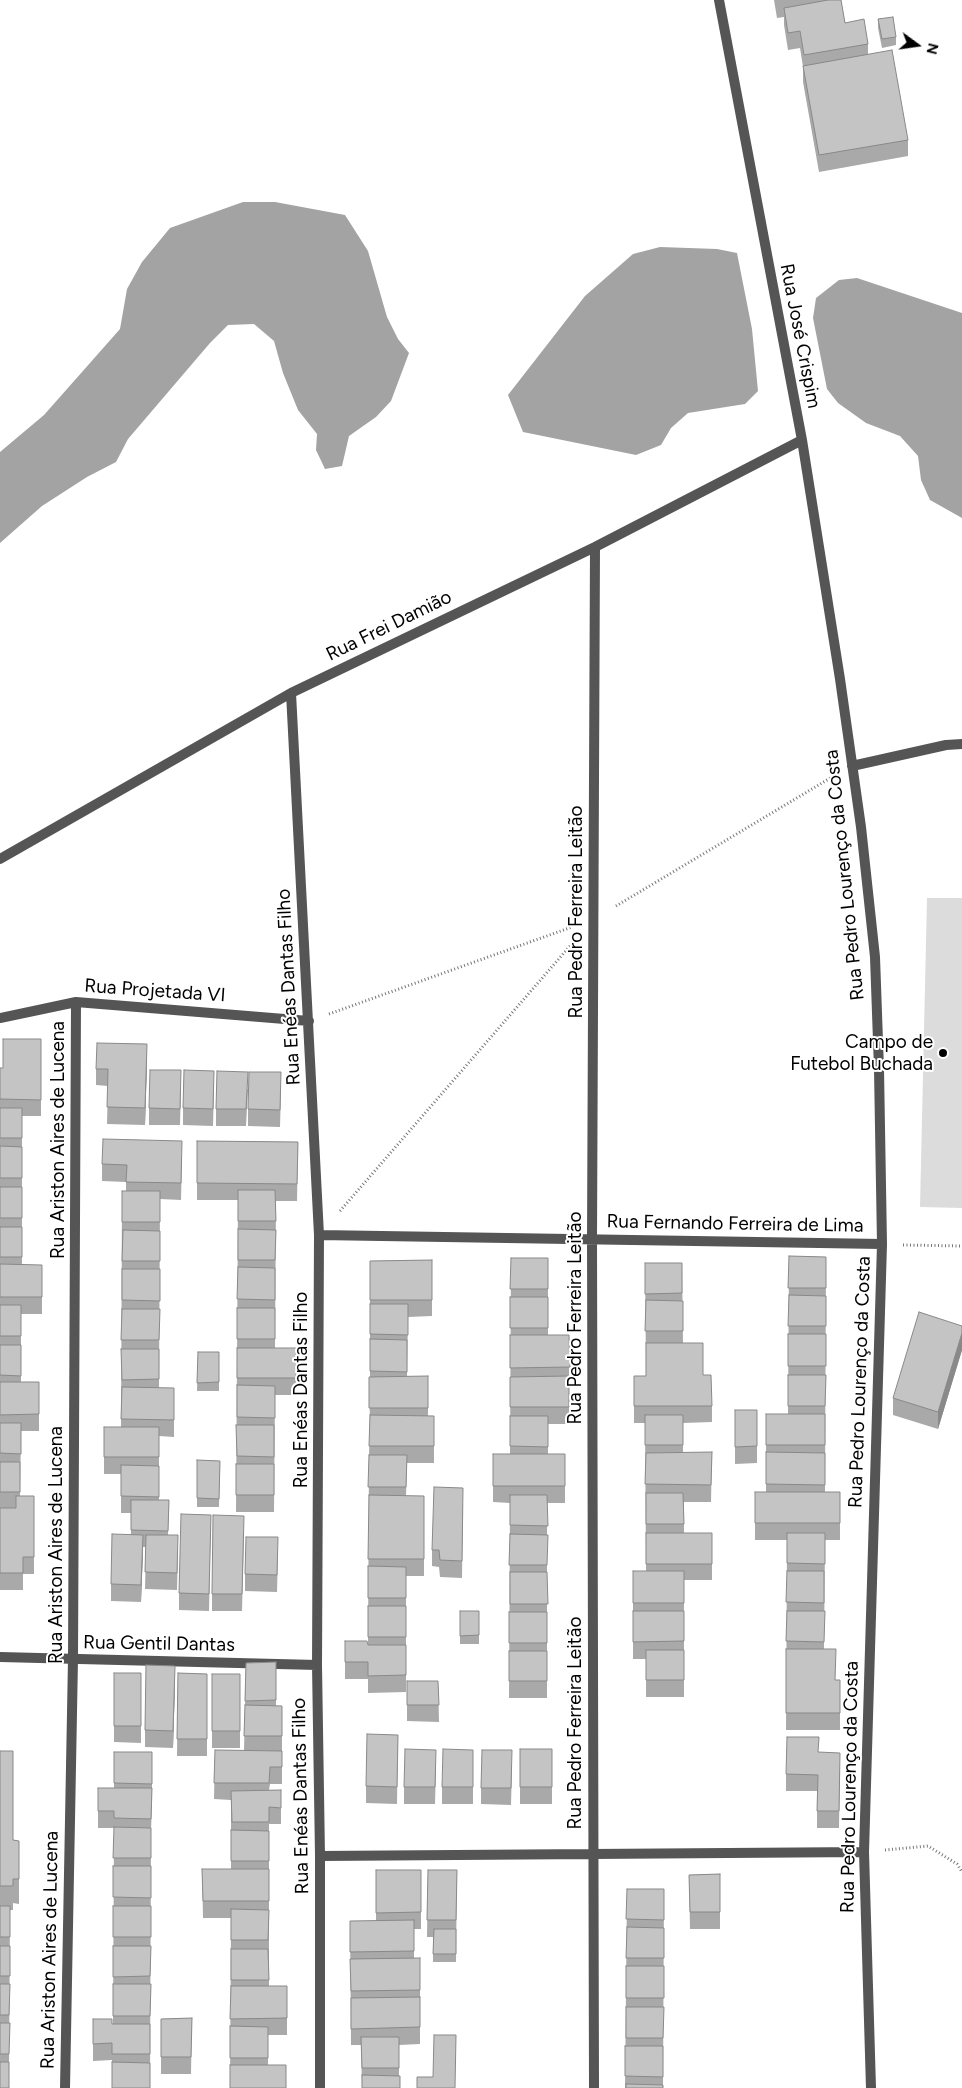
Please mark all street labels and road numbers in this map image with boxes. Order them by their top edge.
street label: Rua José Crispim [775,262,825,410]
street label: Rua Frei Damião [322,586,456,666]
street label: Rua Pedro Lourenço da Costa [820,748,870,1002]
street label: Rua Pedro Ferreira Leitão [565,806,587,1018]
street label: Rua Enéas Dantas Filho [272,888,306,1086]
street label: Rua Projetada VI [84,975,226,1007]
street label: Rua Ariston Aires de Lucena [47,1021,69,1259]
street label: Rua Fernando Ferreira de Lima [606,1210,864,1238]
street label: Rua Pedro Ferreira Leitão [564,1212,586,1424]
street label: Rua Pedro Lourenço da Costa [844,1256,876,1508]
street label: Rua Enéas Dantas Filho [290,1292,312,1488]
street label: Rua Ariston Aires de Lucena [45,1426,67,1664]
street label: Rua Pedro Ferreira Leitão [564,1617,586,1829]
street label: Rua Gentil Dantas [83,1631,235,1657]
street label: Rua Pedro Lourenço da Costa [836,1661,864,1913]
street label: Rua Enéas Dantas Filho [288,1698,314,1894]
street label: Rua Ariston Aires de Lucena [37,1831,63,2069]

